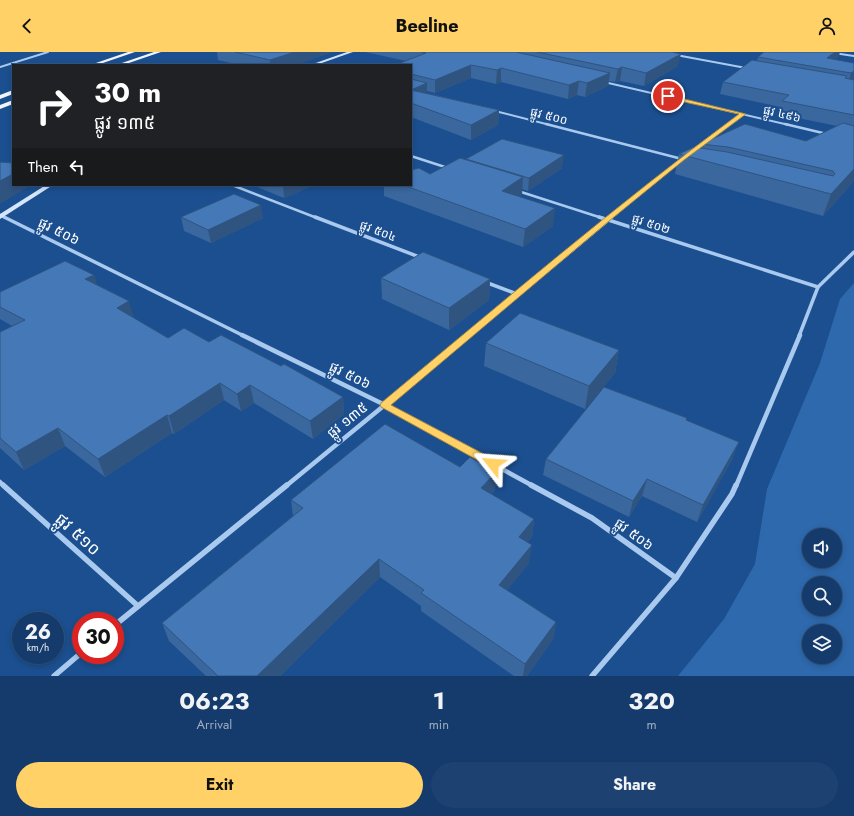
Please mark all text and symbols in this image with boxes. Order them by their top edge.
text: Beeline [395,13,459,39]
icon: back [16,15,38,37]
icon: person [816,15,838,37]
text: 30 m [94,72,161,113]
pin [651,79,685,113]
icon: right [28,80,80,132]
icon: arrive [657,85,679,107]
street label: ផ្លូវ ៤៩៦ [761,101,803,129]
street label: ផ្លូវ ៥០០ [528,103,570,131]
text: ផ្លូវ ១៣៥ [94,110,155,136]
text: Then [28,156,58,178]
icon: left [66,156,88,178]
street label: ផ្លូវ ៥០២ [629,209,673,240]
street label: ផ្លូវ ៥០៦ [34,212,83,252]
street label: ផ្លូវ ៥០៤ [356,216,399,248]
street label: ផ្លូវ ៥០៦ [325,356,374,396]
street label: ផ្លូវ ១៣៥ [322,397,373,444]
position arrow [472,443,514,485]
street label: ផ្លូវ ៥១០ [48,507,106,563]
street label: ផ្លូវ ៥០៦ [609,513,658,557]
map controls [802,528,842,664]
button: sound [802,528,842,568]
button: search [802,576,842,616]
speed limit sign: 30 [72,612,124,664]
text: 26 [25,618,51,647]
button: layers [802,624,842,664]
text: km/h [27,640,49,655]
text: 06:23 [179,683,250,718]
text: 1 [433,683,445,718]
text: 320 [628,683,675,718]
text: Arrival [196,715,232,734]
text: min [429,715,449,734]
text: m [646,715,657,734]
button: Exit [16,762,423,808]
button: Share [431,762,838,808]

